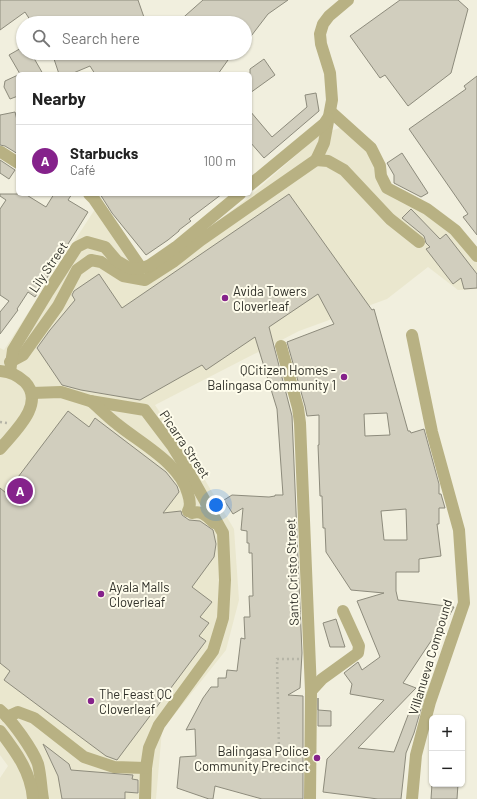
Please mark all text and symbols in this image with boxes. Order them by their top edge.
search box [16,16,252,60]
icon: search [30,27,52,49]
text: Search here [62,29,140,47]
text: Nearby [32,88,86,108]
text: Starbucks [70,144,138,162]
text: A [41,153,49,169]
text: 100 m [203,153,236,169]
text: Café [70,162,95,178]
street label: Lily Street [25,239,71,295]
place label: Avida Towers Cloverleaf [233,283,307,314]
marker: Avida Towers Cloverleaf [220,293,230,303]
place label: QCitizen Homes - Balingasa Community 1 [207,362,336,393]
marker: QCitizen Homes - Balingasa Community 1 [339,372,349,382]
street label: Picarra Street [156,407,214,481]
pin: A [7,476,33,506]
your location [206,495,226,515]
street label: Santo Cristo Street [282,518,302,626]
place label: Ayala Malls Cloverleaf [109,579,169,610]
marker: Ayala Malls Cloverleaf [96,589,106,599]
street label: Villanueva Compound [405,597,455,717]
place label: The Feast QC Cloverleaf [99,686,172,717]
marker: The Feast QC Cloverleaf [86,696,96,706]
map controls [429,715,465,787]
button: + [429,715,465,751]
place label: Balingasa Police Community Precinct [194,743,309,774]
button: − [429,751,465,787]
marker: Balingasa Police Community Precinct [312,753,322,763]

